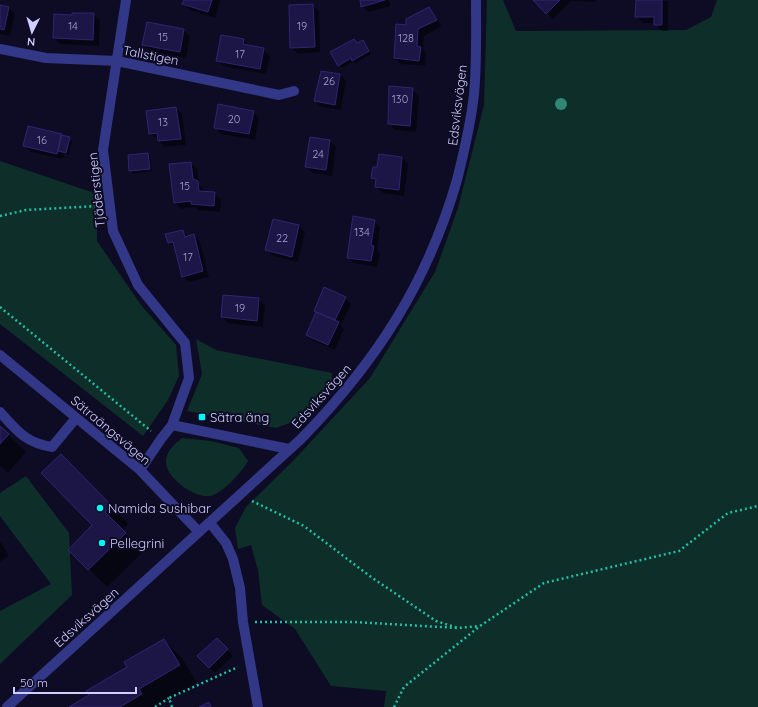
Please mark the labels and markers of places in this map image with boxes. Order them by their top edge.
place label: Sätra äng [210,409,269,425]
marker: Sätra äng [197,412,207,422]
place label: Namida Sushibar [108,500,211,516]
marker: Namida Sushibar [95,503,105,513]
place label: Pellegrini [110,535,164,551]
marker: Pellegrini [97,538,107,548]

